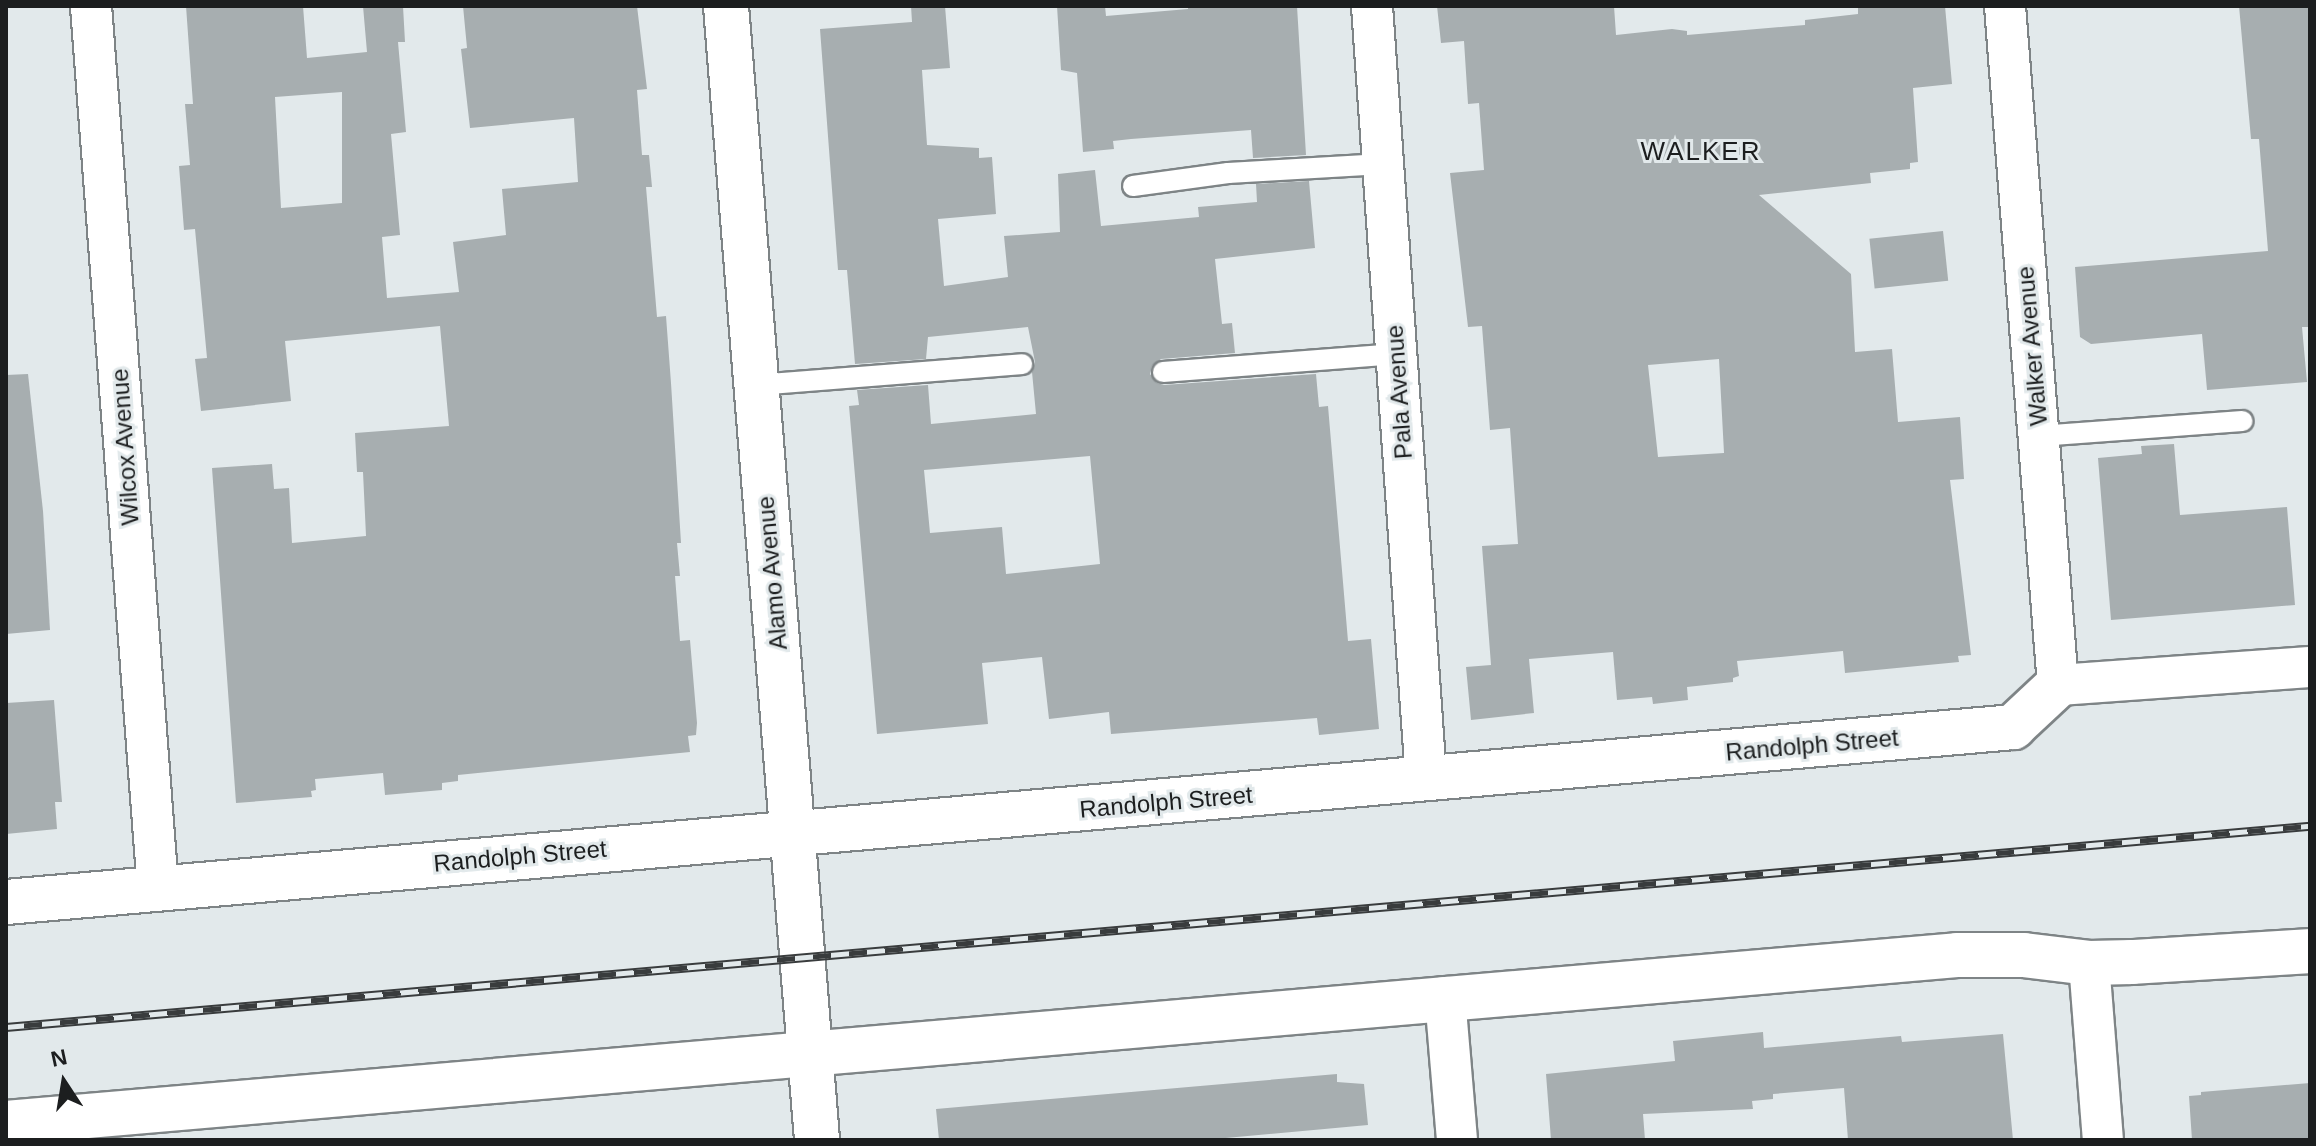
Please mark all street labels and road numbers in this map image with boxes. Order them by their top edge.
street label: Walker Avenue [2011,264,2053,428]
street label: Pala Avenue [1380,323,1418,461]
street label: Wilcox Avenue [105,367,145,527]
street label: Alamo Avenue [751,494,793,652]
street label: Randolph Street [1724,723,1900,767]
street label: Randolph Street [1078,780,1254,824]
street label: Randolph Street [432,834,608,878]

